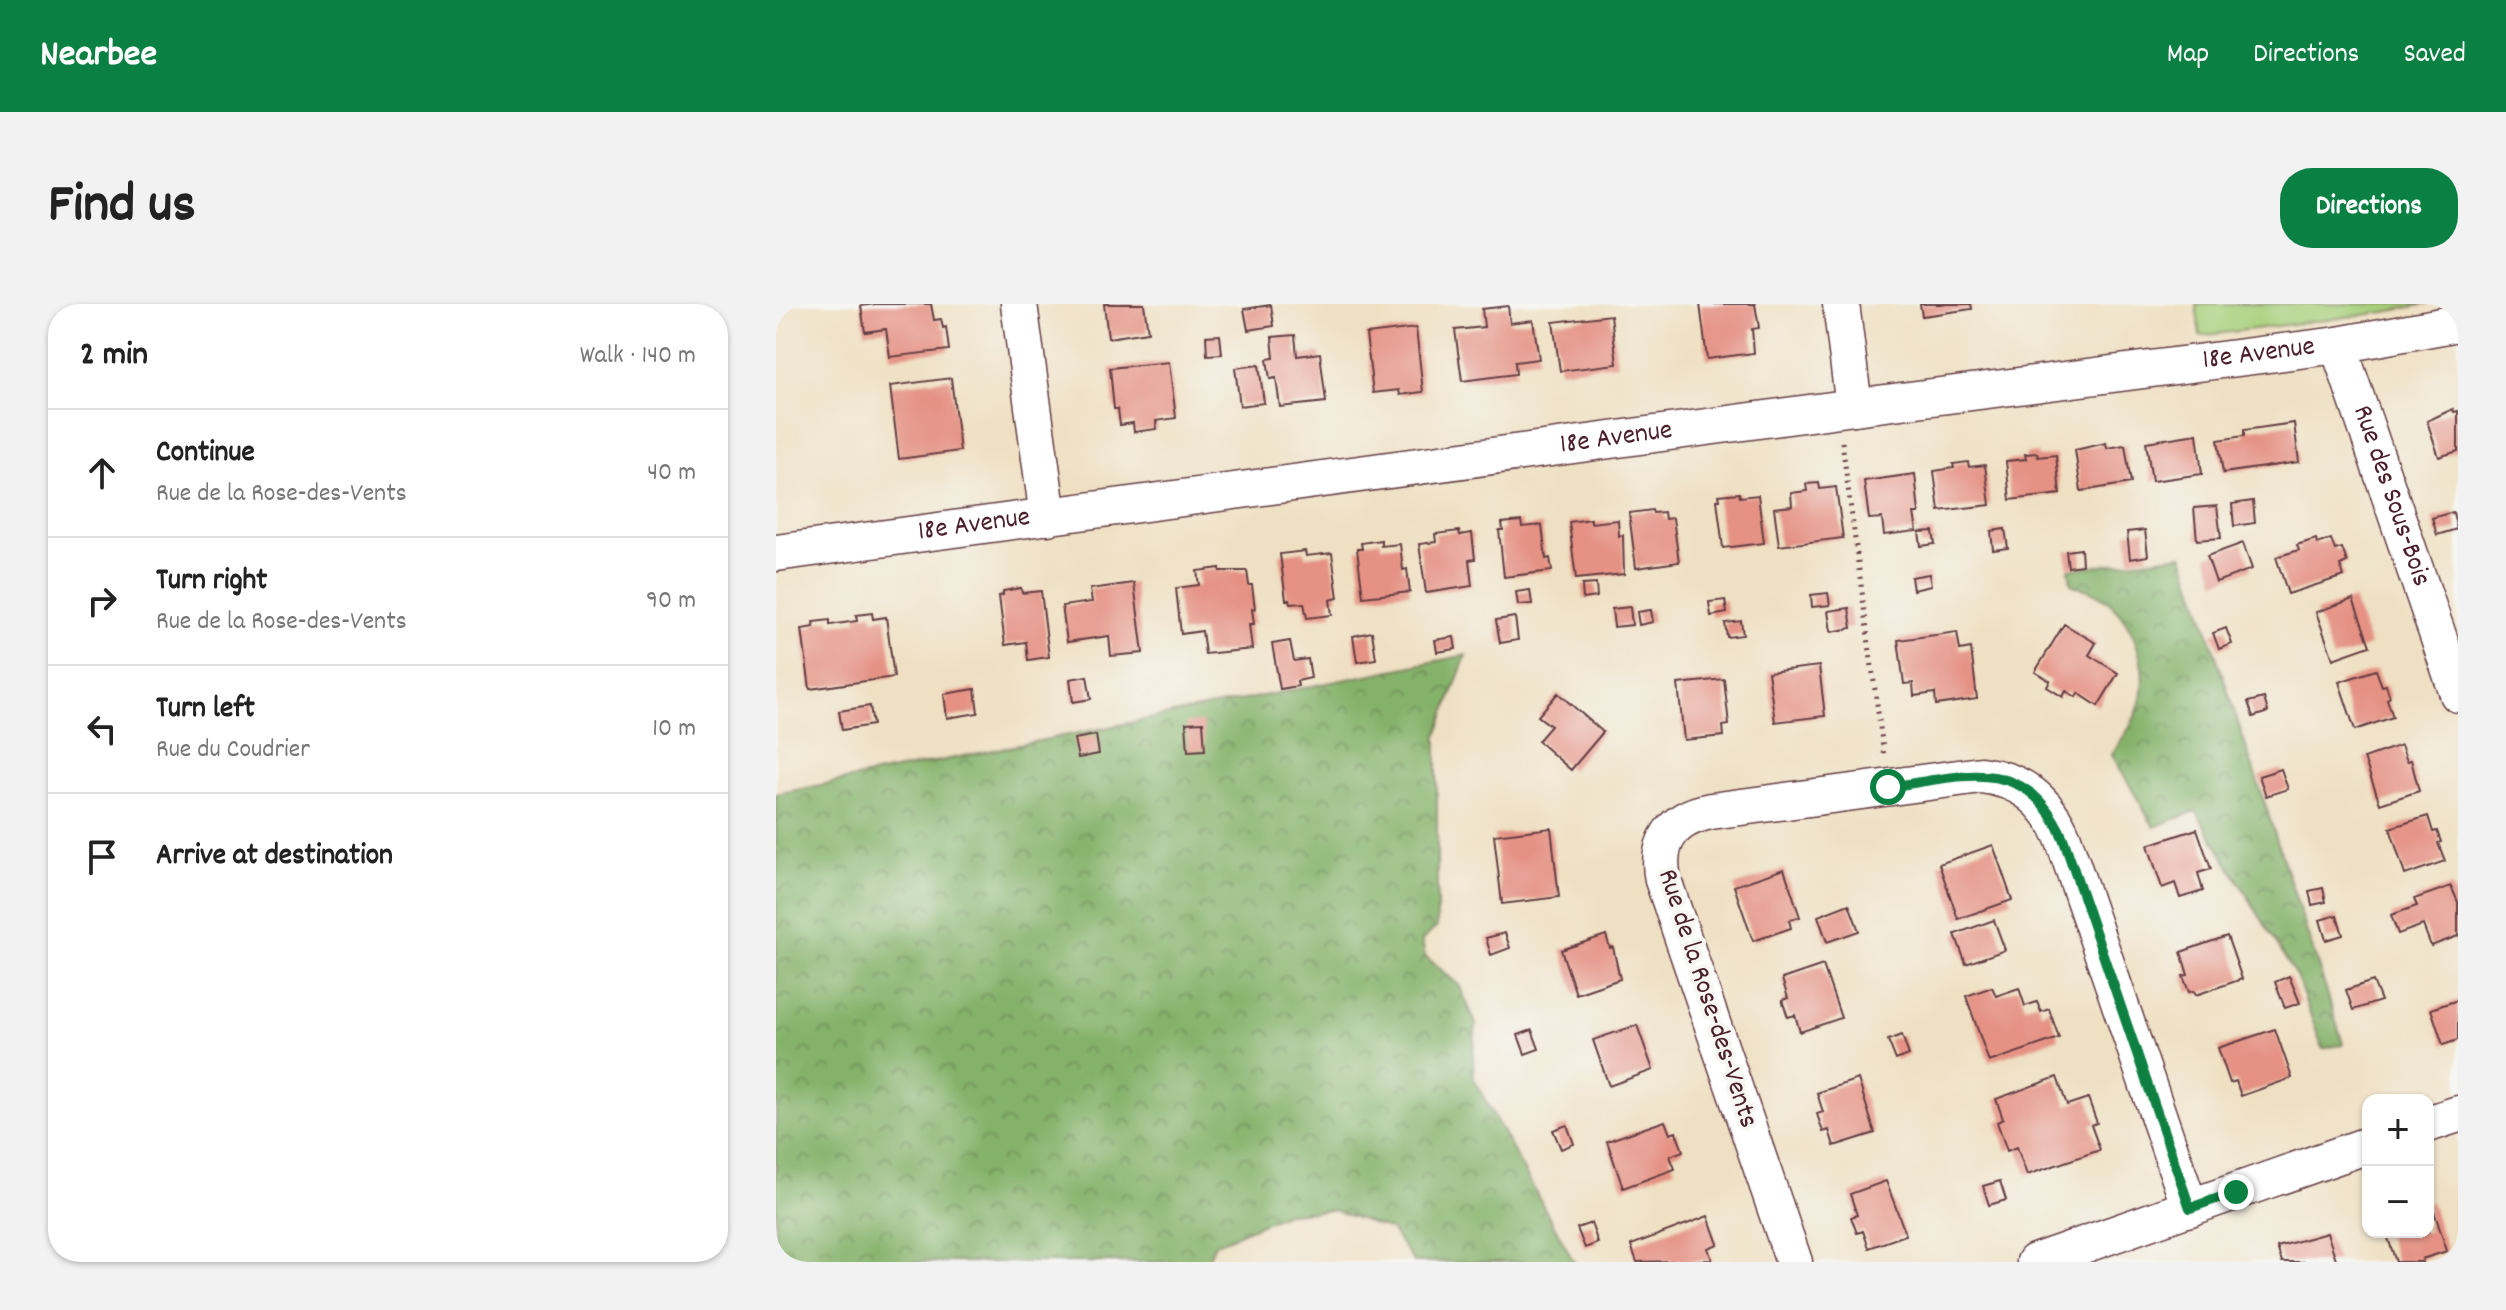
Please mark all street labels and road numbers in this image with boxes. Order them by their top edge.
street label: 18e Avenue [2200,328,2317,382]
street label: Rue des Sous-Bois [2340,400,2440,592]
street label: 18e Avenue [1558,412,1675,467]
street label: 18e Avenue [916,499,1033,554]
street label: Rue de la Rose-des-Vents [1645,864,1767,1134]

